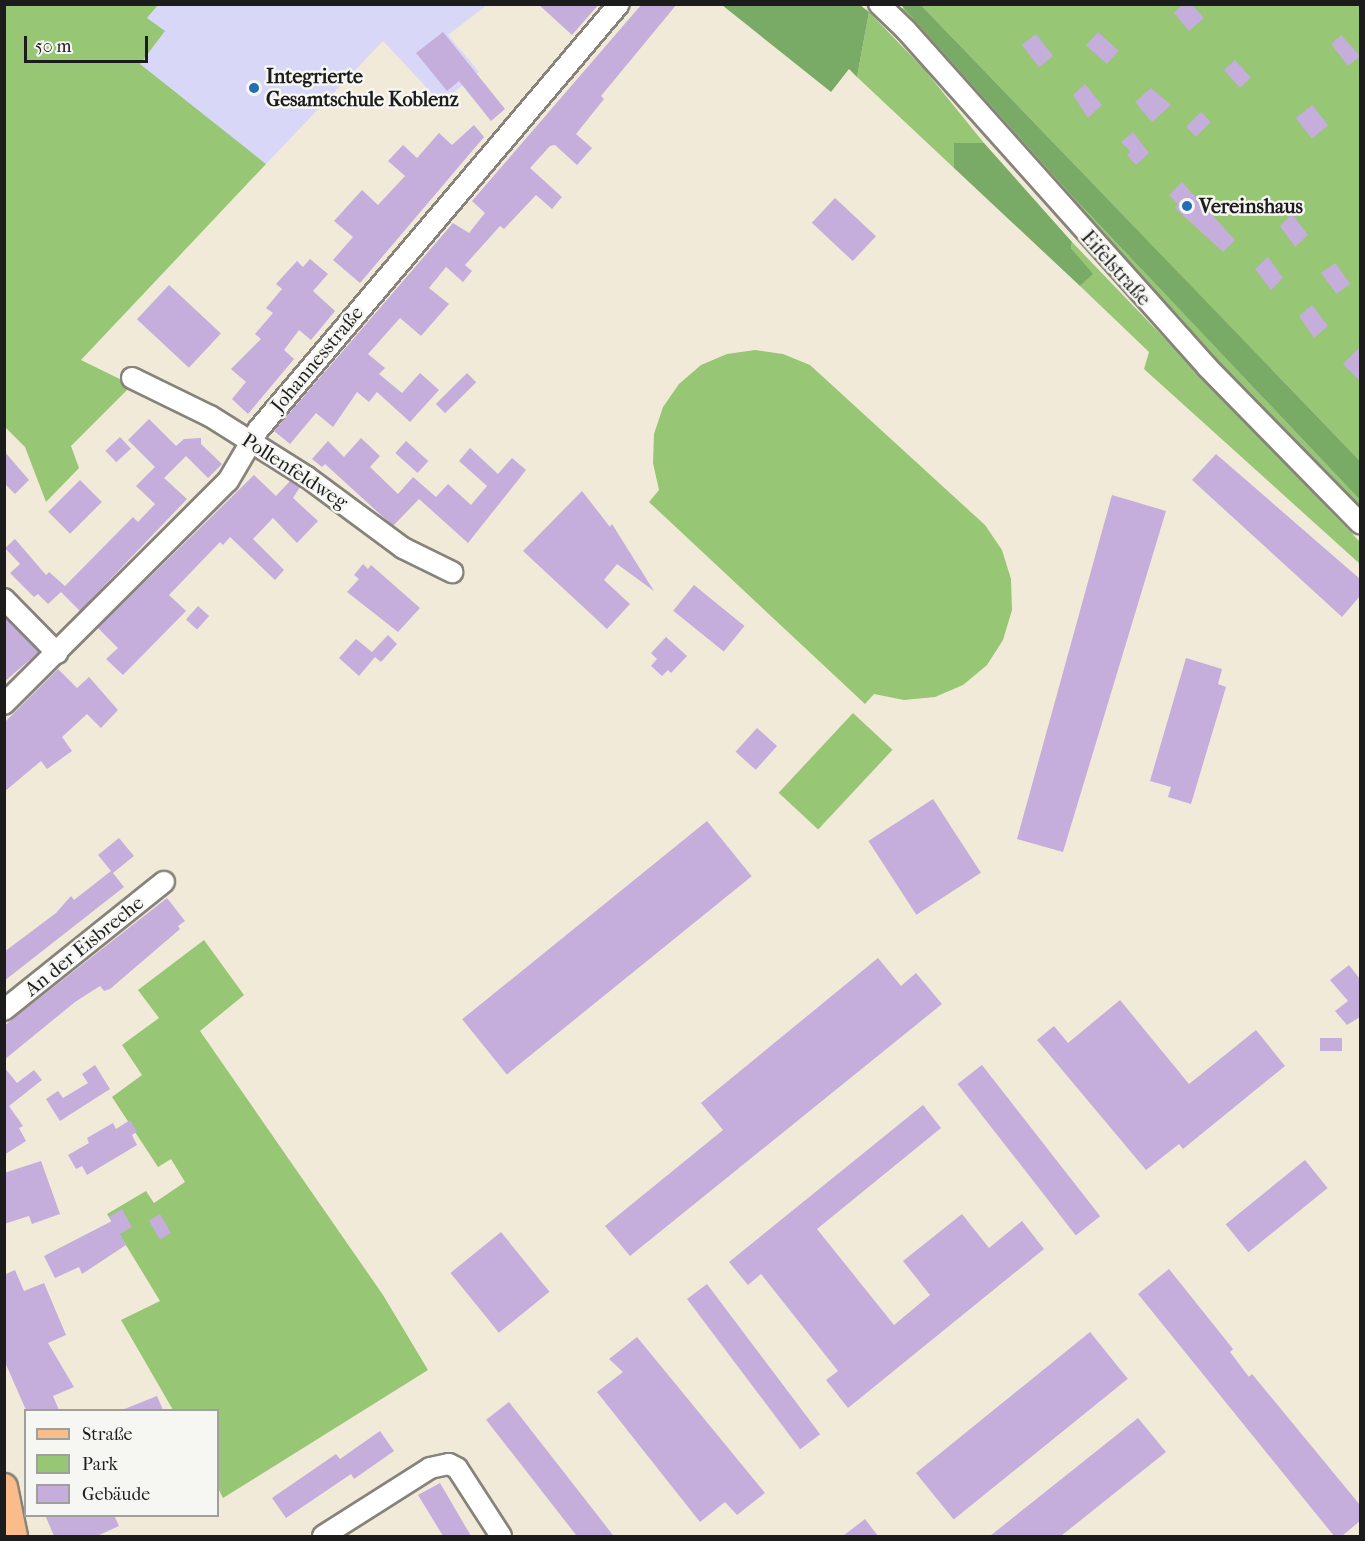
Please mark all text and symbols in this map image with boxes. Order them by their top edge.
scale bar [27,24,152,62]
text: 50 m [35,36,71,57]
place label: Integrierte Gesamtschule Koblenz [266,64,459,111]
marker: Integrierte Gesamtschule Koblenz [247,81,261,95]
place label: Vereinshaus [1199,194,1303,218]
marker: Vereinshaus [1180,199,1194,213]
street label: Eifelstraße [1076,225,1156,311]
street label: Johannesstraße [266,301,368,417]
street label: Pollenfeldweg [238,428,352,514]
street label: An der Eisbreche [20,891,148,1001]
legend [24,1409,219,1517]
text: Straße [82,1424,132,1445]
text: Park [82,1454,118,1475]
text: Gebäude [82,1484,150,1505]

